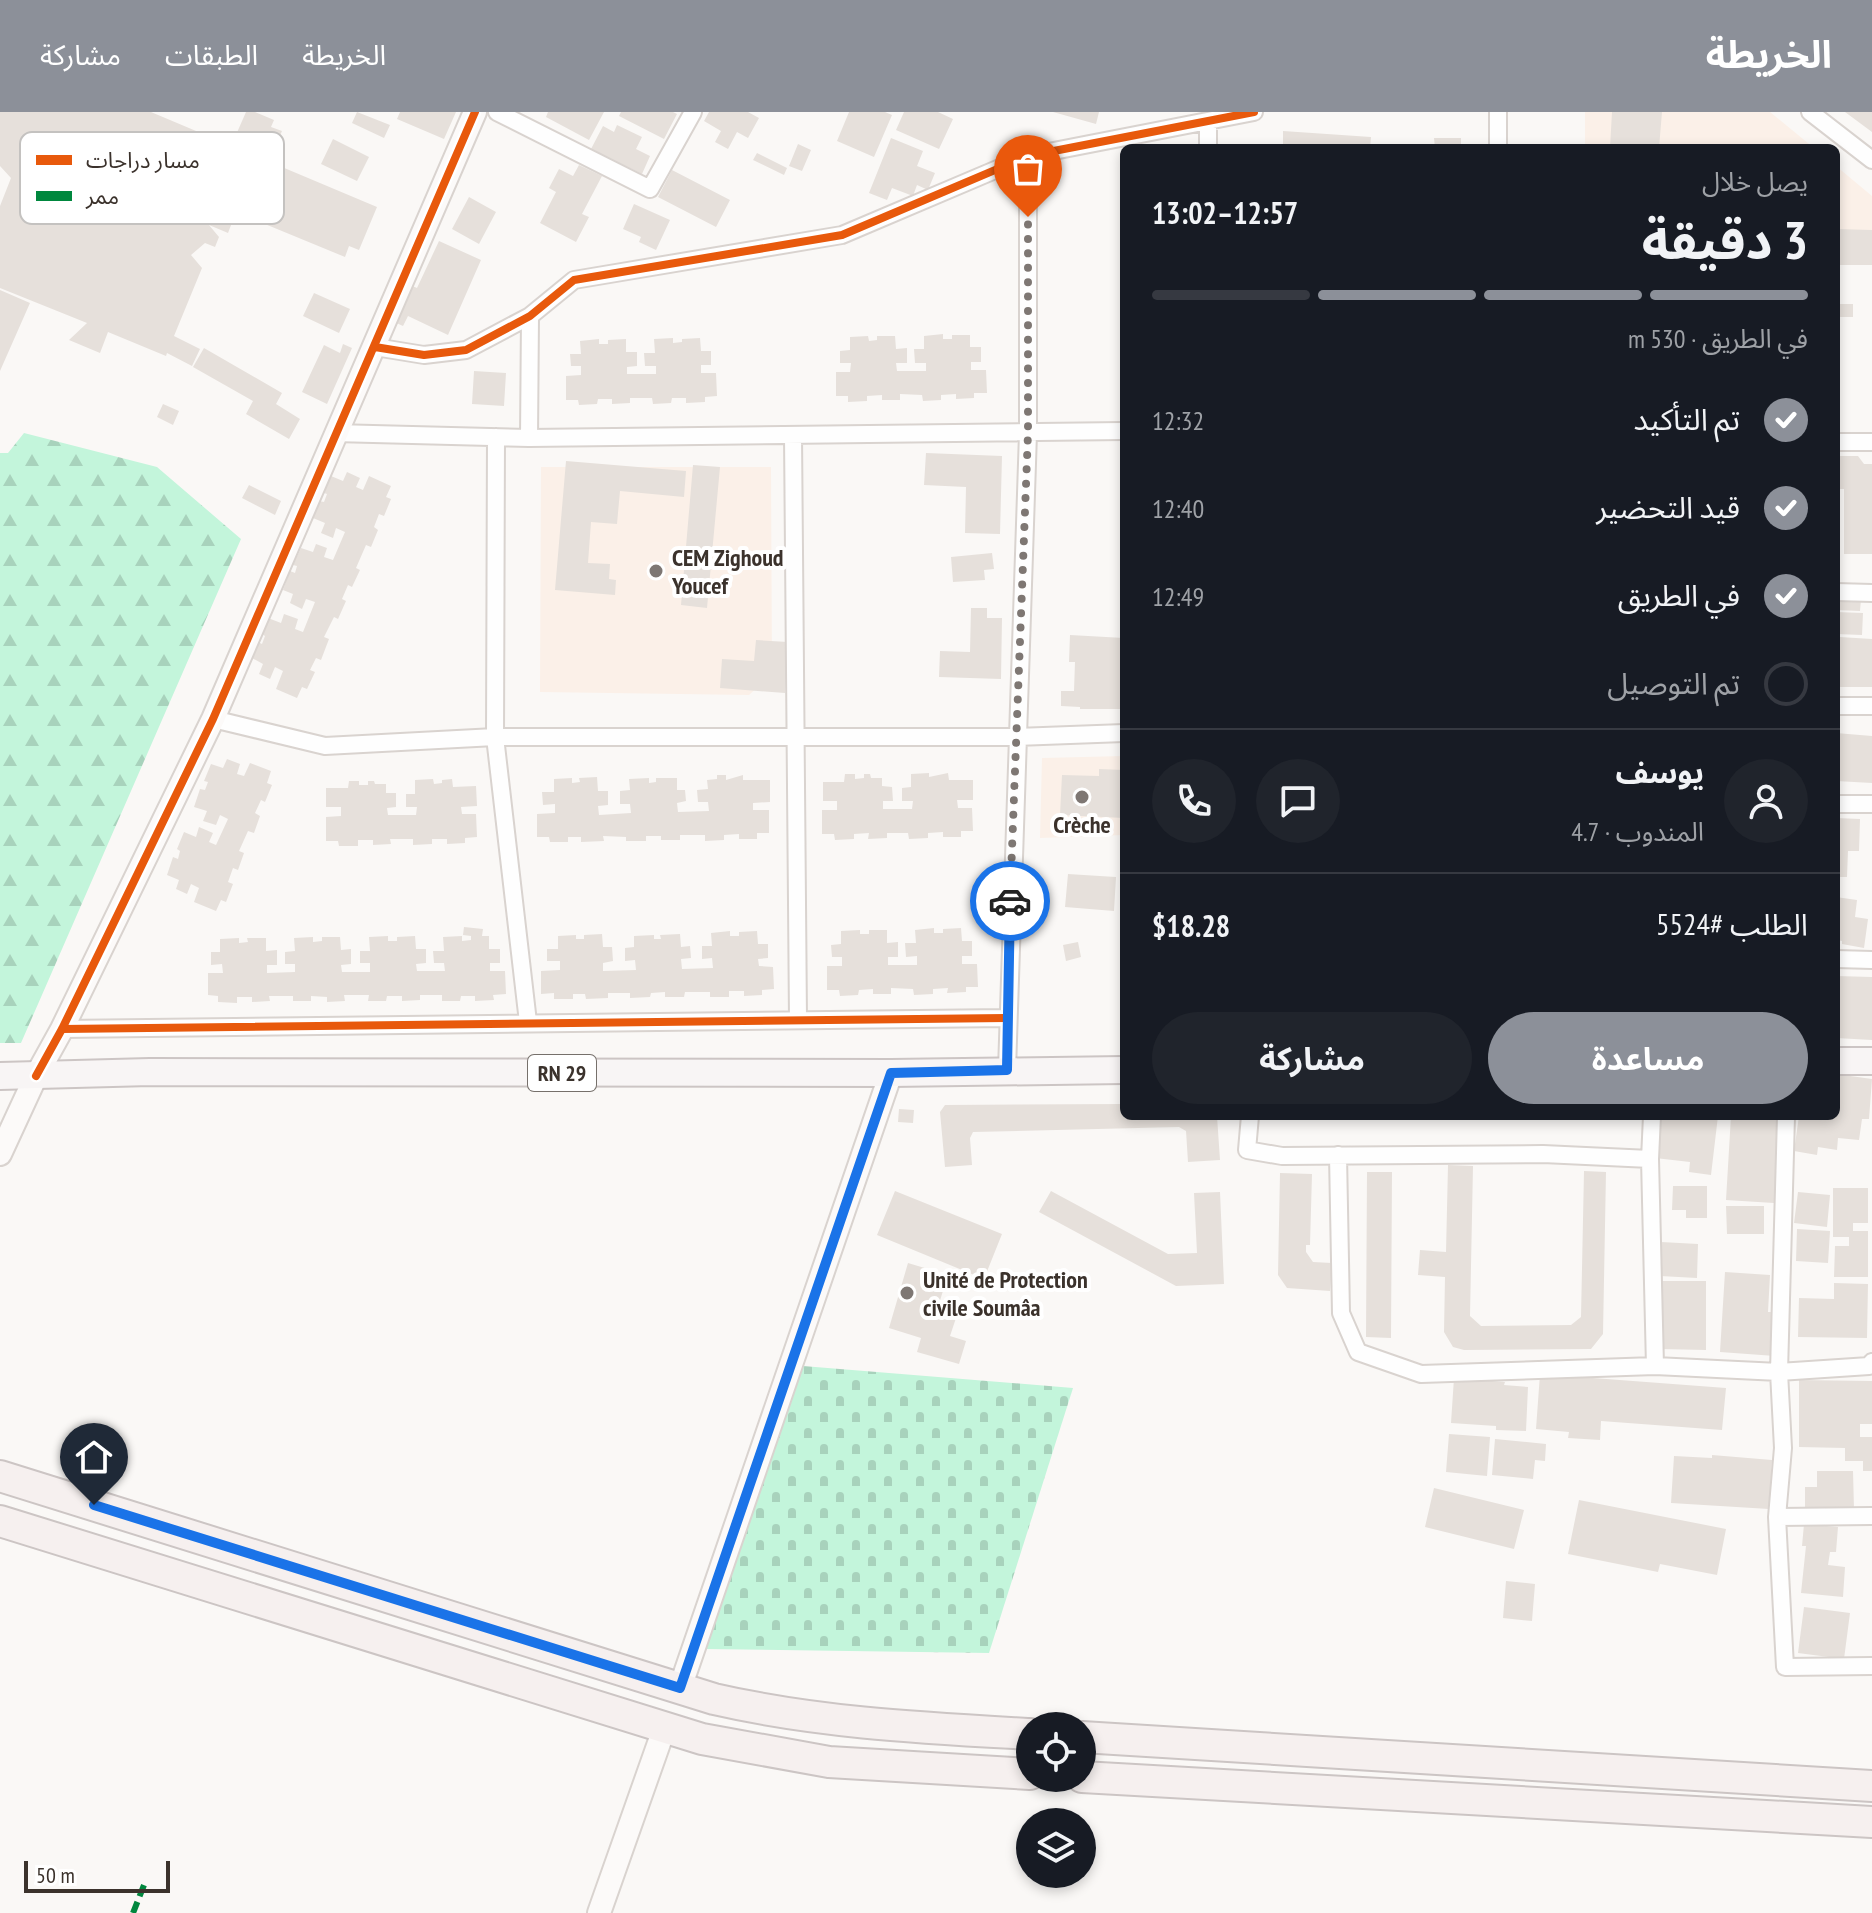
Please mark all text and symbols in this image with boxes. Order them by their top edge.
text: الخريطة [1706,29,1832,78]
text: مشاركة [40,36,121,73]
text: الطبقات [165,36,258,73]
text: الخريطة [302,36,386,73]
legend [20,132,284,224]
pin [994,135,1062,217]
text: مسار دراجات [86,146,200,174]
icon: bag [1006,147,1050,191]
text: يصل خلال [1702,165,1808,198]
text: ممر [85,182,119,210]
text: 12:57–13:02 [1152,193,1298,232]
text: 3 دقيقة [1642,206,1808,273]
text: في الطريق · 530 m [1628,322,1808,355]
icon: check [1764,398,1808,442]
text: تم التأكيد [1634,399,1740,438]
text: 12:32 [1152,404,1204,437]
icon: check [1764,486,1808,530]
text: قيد التحضير [1596,487,1740,526]
text: 12:40 [1152,492,1204,525]
place label: CEM Zighoud Youcef [671,542,784,601]
marker: CEM Zighoud Youcef [647,562,665,580]
icon: check [1764,574,1808,618]
text: في الطريق [1618,575,1740,614]
text: 12:49 [1152,580,1204,613]
text: تم التوصيل [1607,663,1740,702]
text: يوسف [1616,752,1704,791]
button: phone [1152,759,1236,843]
button: chat [1256,759,1340,843]
button: person [1724,759,1808,843]
marker: Crèche [1073,788,1091,806]
place label: Crèche [1053,809,1111,840]
text: المندوب · 4.7 [1571,815,1704,848]
courier [970,861,1050,941]
icon: car [988,879,1032,923]
text: الطلب #5524 [1656,904,1808,943]
text: $18.28 [1152,906,1230,945]
button: مشاركة [1152,1012,1472,1104]
button: مساعدة [1488,1012,1808,1104]
road number: RN 29 [528,1055,596,1091]
place label: Unité de Protection civile Soumâa [923,1264,1088,1323]
marker: Unité de Protection civile Soumâa [898,1284,916,1302]
pin [60,1423,128,1505]
icon: home [72,1435,116,1479]
map controls [1016,1712,1096,1888]
button: locate [1016,1712,1096,1792]
button: layers [1016,1808,1096,1888]
scale bar [24,1857,170,1893]
text: 50 m [36,1861,75,1889]

